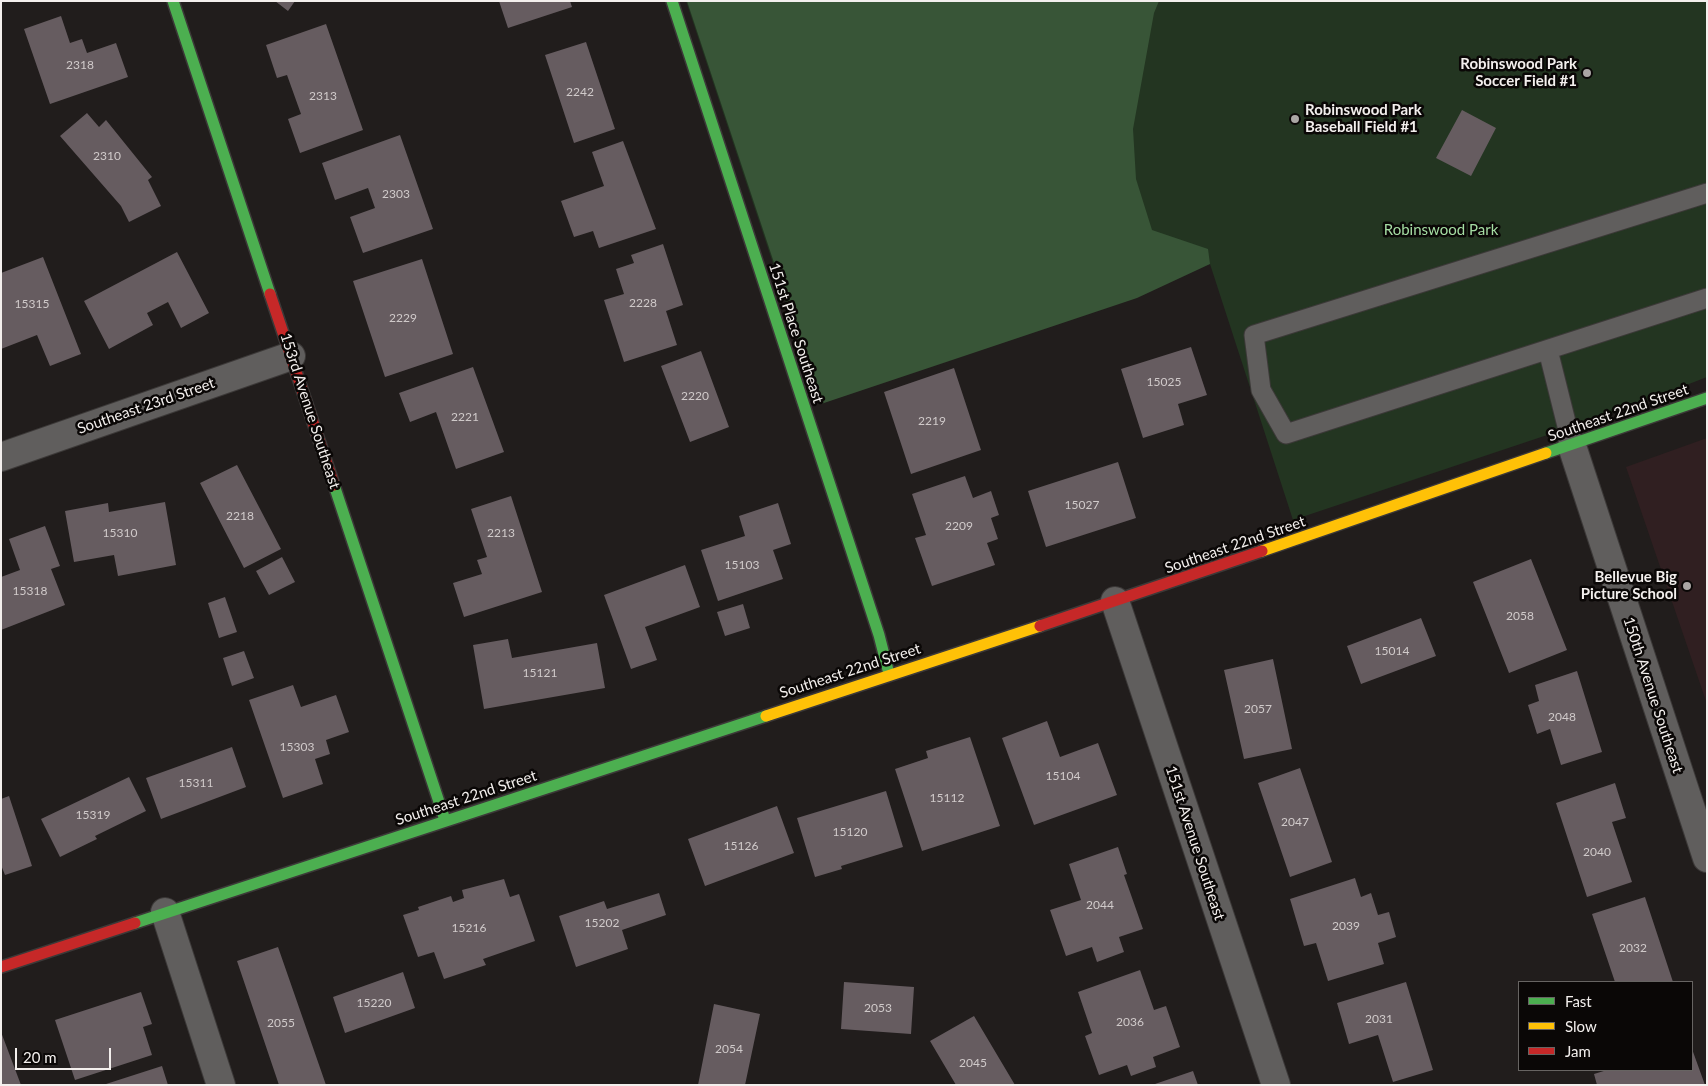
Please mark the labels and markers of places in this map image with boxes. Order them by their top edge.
place label: Robinswood Park Soccer Field #1 [1460,55,1577,90]
marker: Robinswood Park Soccer Field #1 [1581,67,1593,79]
place label: Robinswood Park Baseball Field #1 [1305,101,1422,136]
marker: Robinswood Park Baseball Field #1 [1289,113,1301,125]
place label: Bellevue Big Picture School [1581,568,1677,603]
marker: Bellevue Big Picture School [1681,580,1693,592]

